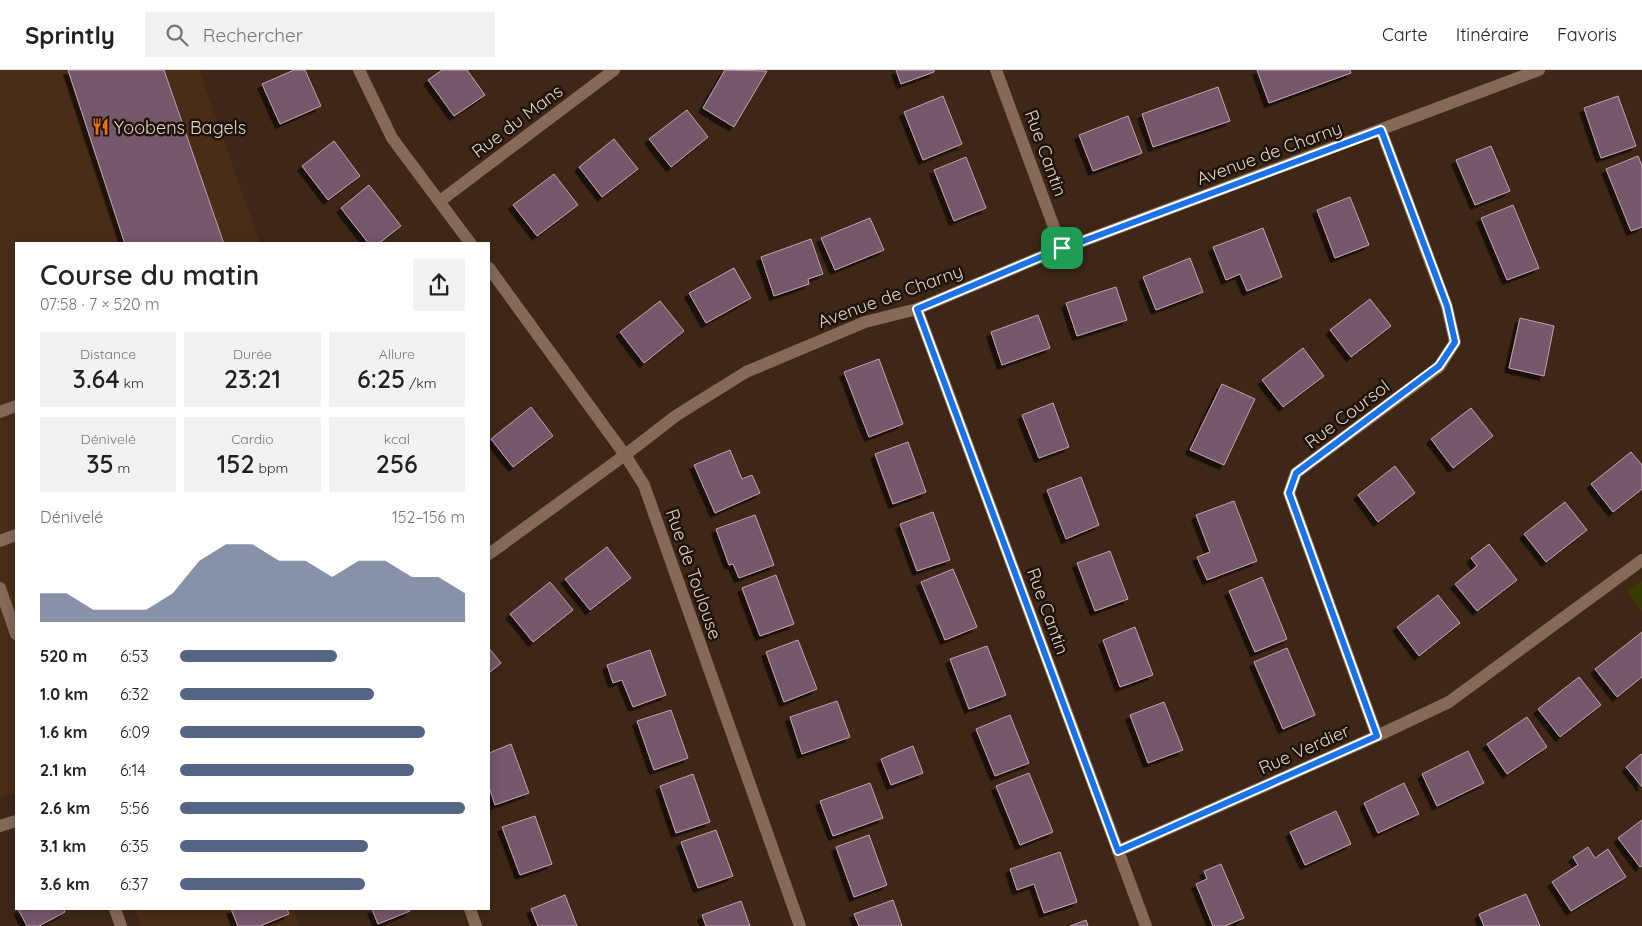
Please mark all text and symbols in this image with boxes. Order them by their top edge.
search box [145,12,495,57]
text: Sprintly [25,20,115,50]
icon: search [163,21,191,49]
text: Rechercher [203,23,303,47]
text: Carte [1382,23,1428,46]
text: Itinéraire [1456,23,1529,46]
text: Favoris [1557,23,1617,46]
street label: Rue du Mans [467,79,567,163]
street label: Rue Cantin [1020,106,1072,200]
place label: Yoobens Bagels [114,116,246,139]
street label: Avenue de Charny [1193,116,1345,190]
restaurant icon: Yoobens Bagels [90,117,110,137]
pin [1041,227,1083,269]
icon: arrive [1048,234,1076,262]
text: Course du matin [40,257,259,292]
button: share [413,259,465,311]
street label: Avenue de Charny [814,259,966,333]
text: 07:58 · 7 × 520 m [40,294,159,314]
text: Distance [80,345,136,363]
text: Durée [233,345,272,363]
text: Allure [379,345,415,363]
text: 3.64 [73,363,120,394]
text: 23:21 [224,363,281,394]
text: 6:25 [357,363,405,394]
text: km [120,374,144,392]
text: /km [405,374,437,392]
street label: Rue Coursol [1300,375,1394,453]
text: Dénivelé [80,430,136,448]
text: Cardio [231,430,274,448]
text: kcal [384,430,410,448]
text: 35 [86,448,114,479]
text: 152 [217,448,255,479]
text: 256 [376,448,418,479]
text: m [114,459,130,477]
text: bpm [255,459,288,477]
street label: Rue de Toulouse [661,506,727,642]
text: Dénivelé [40,507,103,527]
text: 152–156 m [392,507,465,527]
street label: Rue Cantin [1022,564,1074,658]
text: 520 m [40,646,87,666]
text: 6:53 [120,646,149,666]
text: 1.0 km [40,684,88,704]
text: 6:32 [120,684,149,704]
street label: Rue Verdier [1255,719,1353,779]
text: 1.6 km [40,722,87,742]
text: 6:09 [120,722,150,742]
text: 2.1 km [40,760,87,780]
text: 6:14 [120,760,146,780]
text: 2.6 km [40,798,90,818]
text: 5:56 [120,798,149,818]
text: 3.1 km [40,836,86,856]
text: 6:35 [120,836,149,856]
text: 3.6 km [40,874,90,894]
text: 6:37 [120,874,148,894]

